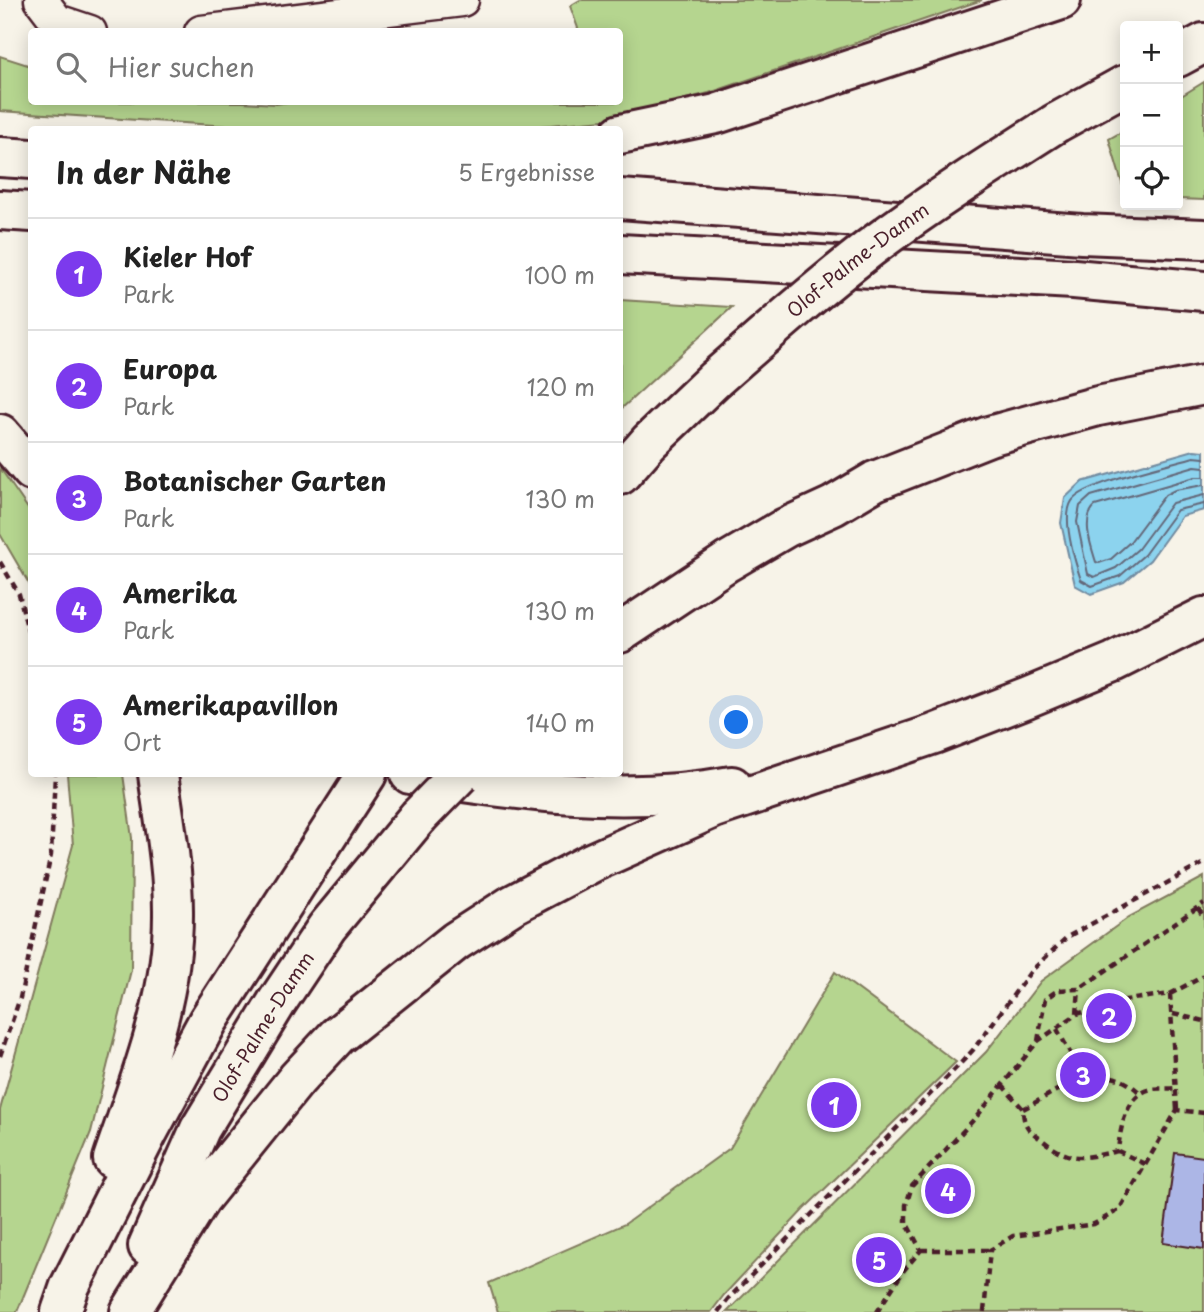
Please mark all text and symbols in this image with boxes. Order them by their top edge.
map controls [1120,21,1183,210]
button: + [1120,21,1183,84]
search box [28,28,623,105]
text: Hier suchen [108,47,255,86]
icon: search [52,48,90,86]
button: − [1120,84,1183,147]
button: locate [1120,147,1183,210]
text: In der Nähe [56,149,231,194]
text: 5 Ergebnisse [458,154,595,189]
street label: Olof-Palme-Damm [780,195,934,324]
text: Kieler Hof [123,237,252,276]
text: 1 [74,257,85,292]
text: 100 m [525,257,595,292]
text: Park [123,276,174,311]
text: Europa [123,349,217,388]
text: 2 [71,369,87,404]
text: 120 m [527,369,595,404]
text: Park [123,388,174,423]
text: Botanischer Garten [123,461,386,500]
text: 3 [71,481,87,516]
text: 130 m [525,481,595,516]
text: Park [123,500,174,535]
text: Amerika [123,573,237,612]
text: 4 [71,593,87,628]
text: 130 m [525,593,595,628]
text: Park [123,612,174,647]
text: Amerikapavillon [123,685,339,724]
text: 5 [72,705,86,740]
text: 140 m [526,705,595,740]
your location [719,705,753,739]
text: Ort [123,724,161,759]
street label: Olof-Palme-Damm [204,945,320,1107]
pin: 2 [1086,990,1132,1042]
pin: 3 [1060,1049,1106,1101]
pin: 1 [811,1079,857,1131]
pin: 4 [925,1165,971,1217]
pin: 5 [856,1234,902,1286]

